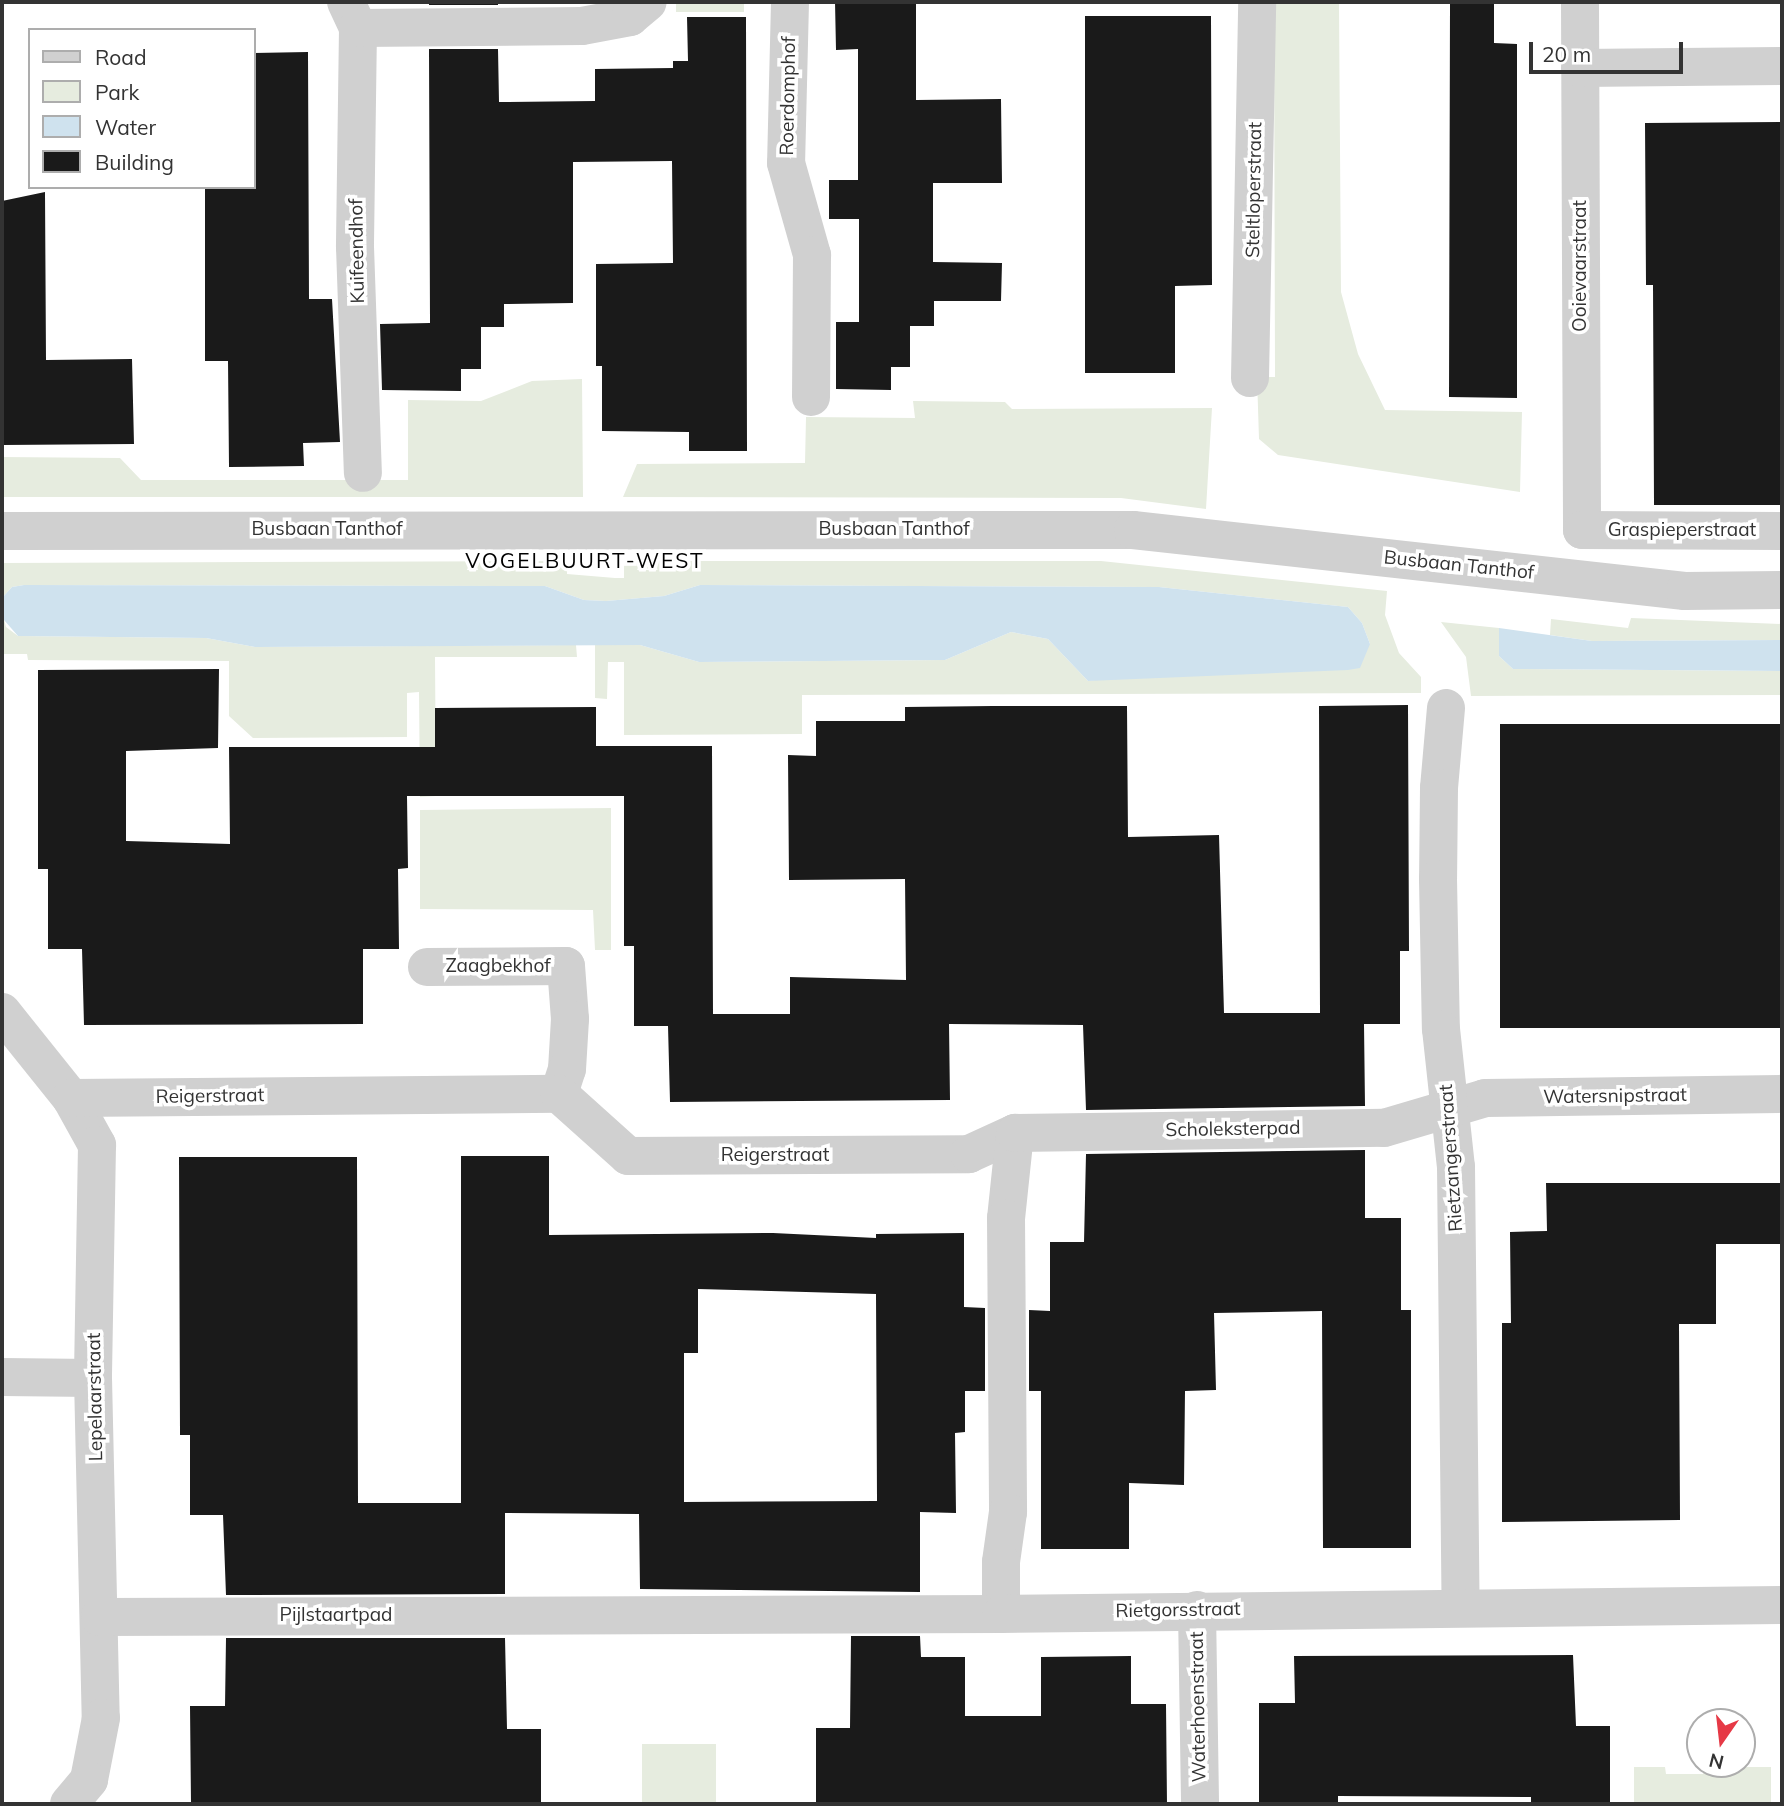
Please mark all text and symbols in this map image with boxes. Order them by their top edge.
legend [28,28,256,189]
scale bar [1532,28,1686,72]
street label: Roerdomphof [776,36,800,156]
text: 20 m [1542,41,1591,67]
text: Road [95,44,146,70]
text: Park [95,79,139,105]
text: Water [95,114,156,140]
street label: Steltloperstraat [1241,122,1267,258]
text: Building [95,149,174,175]
street label: Kuifeendhof [345,198,369,304]
street label: Ooievaarstraat [1569,200,1591,332]
street label: Busbaan Tanthof [251,518,403,540]
street label: Busbaan Tanthof [818,518,970,540]
street label: Graspieperstraat [1608,519,1756,541]
street label: Busbaan Tanthof [1383,546,1535,584]
district label: VOGELBUURT-WEST [467,547,703,573]
street label: Zaagbekhof [445,955,551,977]
street label: Rietzangerstraat [1434,1083,1468,1233]
street label: Watersnipstraat [1543,1083,1687,1109]
street label: Reigerstraat [156,1084,264,1108]
street label: Scholeksterpad [1165,1116,1301,1142]
street label: Reigerstraat [721,1144,829,1166]
street label: Lepelaarstraat [82,1332,108,1462]
street label: Rietgorsstraat [1115,1598,1241,1622]
street label: Pijlstaartpad [280,1604,392,1626]
street label: Waterhoenstraat [1185,1631,1211,1783]
north arrow [1686,1708,1756,1778]
text: N [1707,1748,1726,1775]

